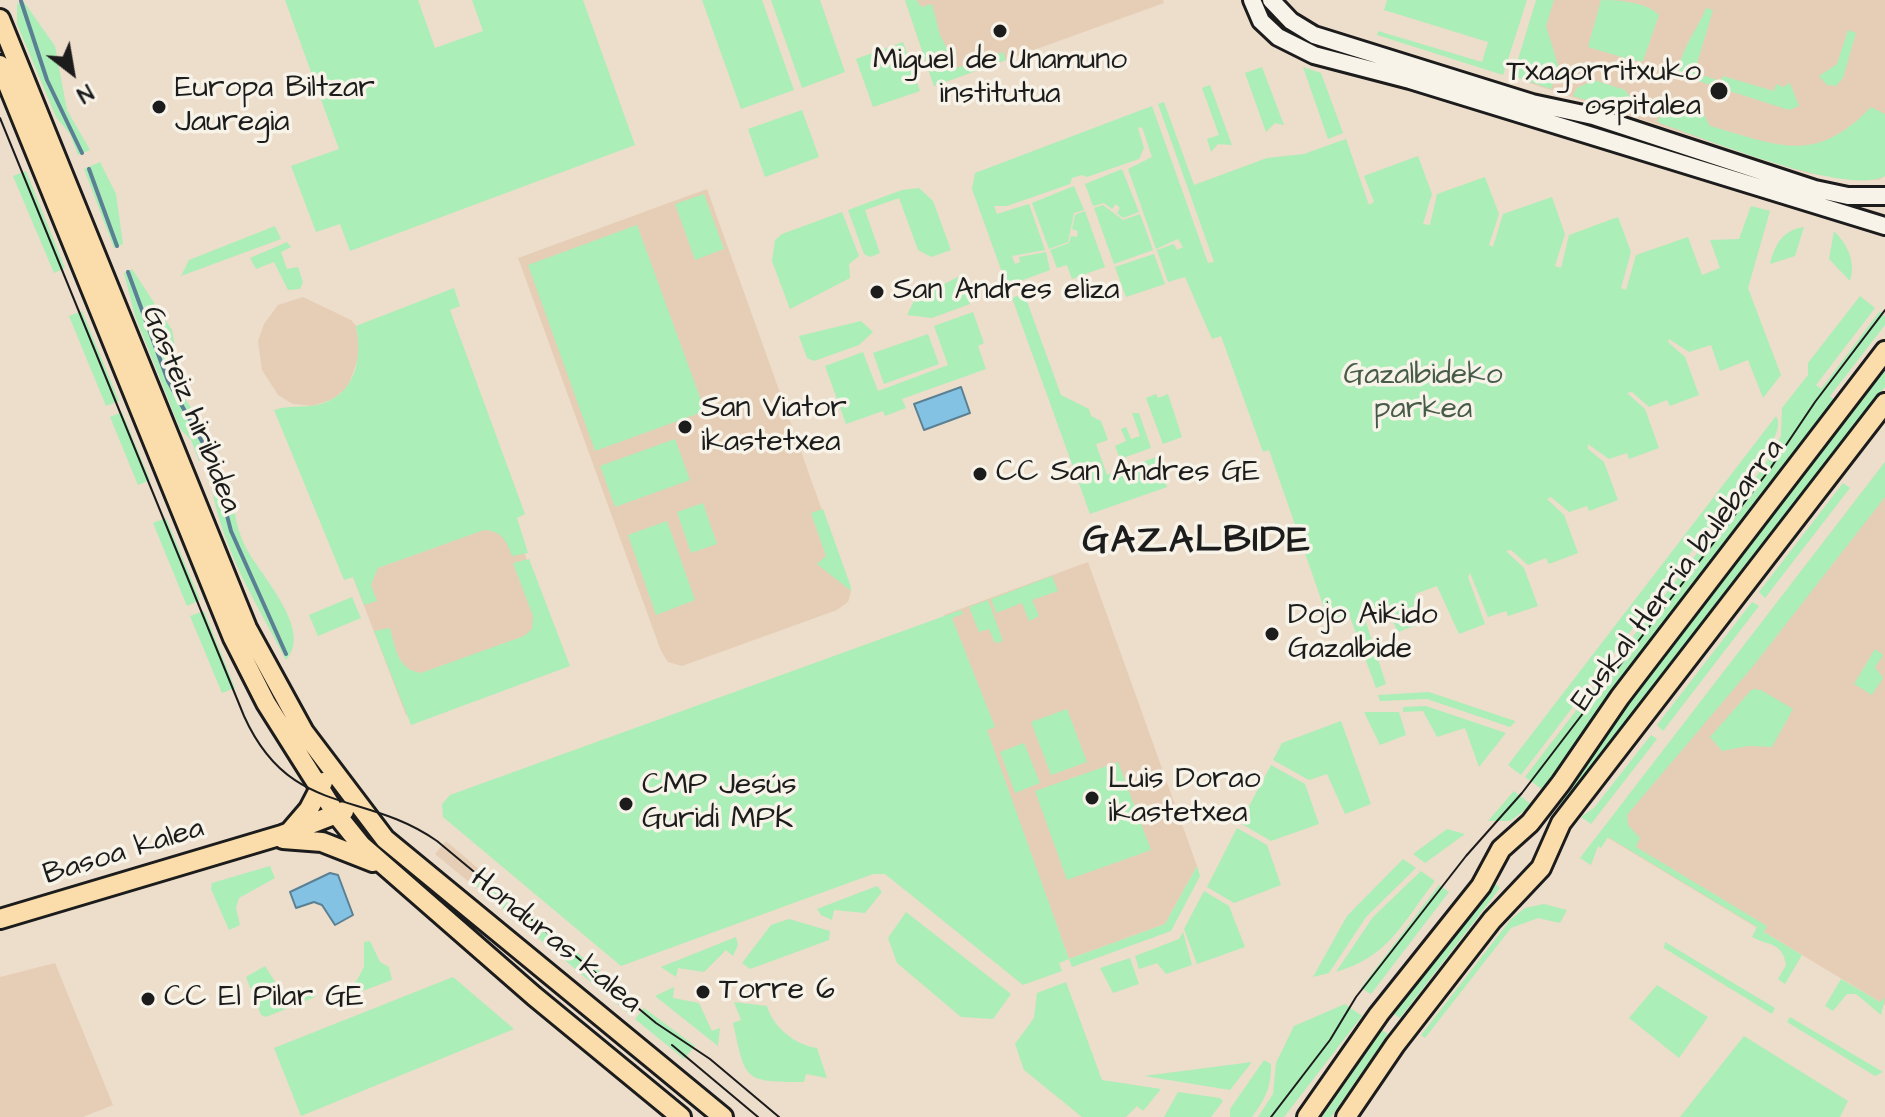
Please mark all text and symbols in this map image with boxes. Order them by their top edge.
marker: Miguel de Unamuno institutua [991,22,1009,40]
north arrow [32,32,112,112]
place label: Miguel de Unamuno institutua [873,44,1127,114]
place label: Txagorritxuko ospitalea [1506,56,1701,126]
place label: Europa Biltzar Jauregia [175,72,375,142]
text: N [71,76,99,110]
marker: Txagorritxuko ospitalea [1708,80,1730,102]
marker: Europa Biltzar Jauregia [150,98,168,116]
place label: San Andres eliza [893,274,1120,310]
marker: San Andres eliza [868,283,886,301]
street label: Gasteiz hiribidea [132,301,248,519]
park label: Gazalbideko parkea [1343,359,1503,430]
place label: San Viator ikastetxea [701,392,847,462]
marker: San Viator ikastetxea [676,418,694,436]
street label: Euskal Herria bulebarra [1565,433,1793,719]
place label: CC San Andres GE [996,456,1260,492]
marker: CC San Andres GE [971,465,989,483]
district label: GAZALBIDE [1082,520,1312,566]
place label: Dojo Aikido Gazalbide [1288,599,1438,670]
marker: Dojo Aikido Gazalbide [1263,625,1281,643]
place label: Luis Dorao ikastetxea [1108,763,1261,834]
place label: CMP Jesús Guridi MPK [642,769,797,840]
marker: Luis Dorao ikastetxea [1083,789,1101,807]
marker: CMP Jesús Guridi MPK [617,795,635,813]
street label: Basoa kalea [40,812,208,894]
street label: Honduras kalea [462,862,648,1022]
place label: Torre 6 [719,974,835,1010]
place label: CC El Pilar GE [164,981,364,1017]
marker: Torre 6 [694,983,712,1001]
marker: CC El Pilar GE [139,990,157,1008]

